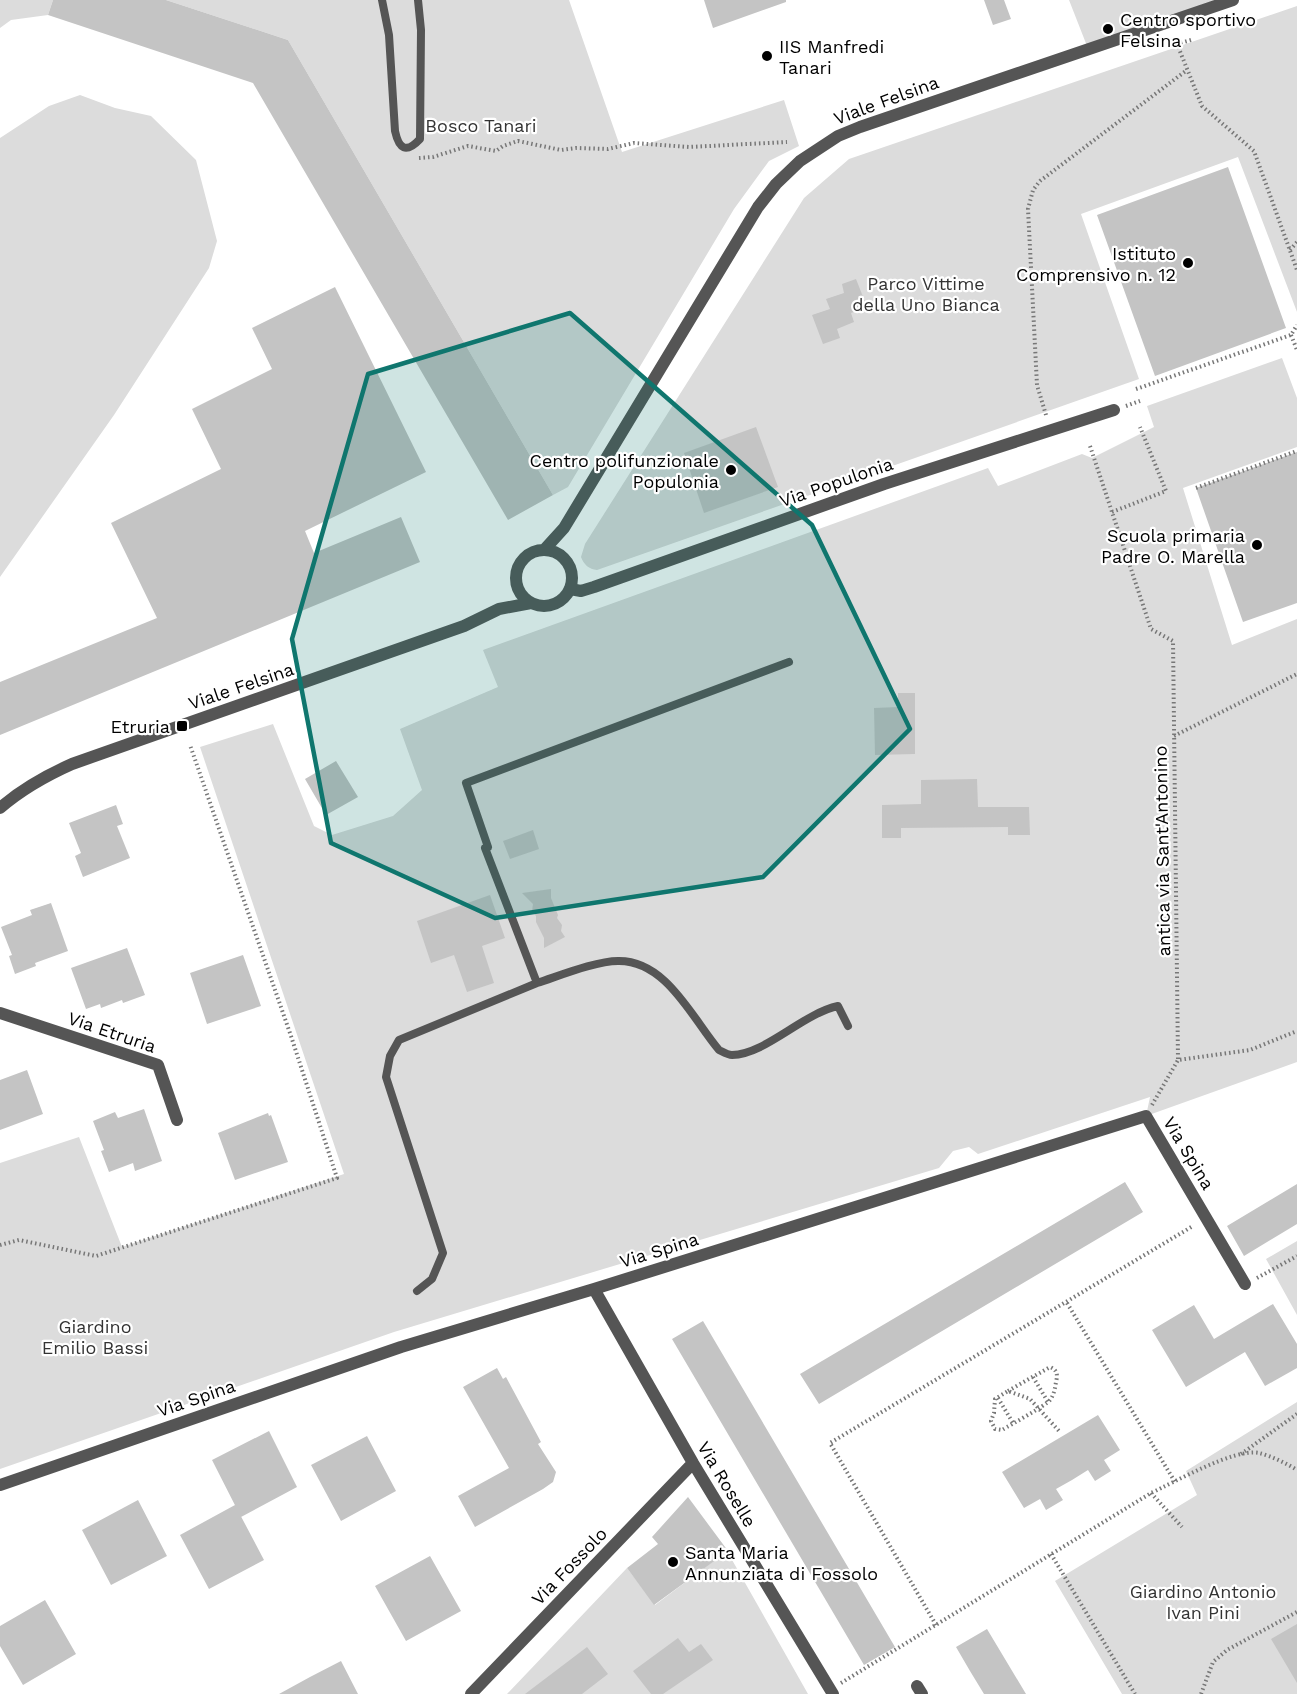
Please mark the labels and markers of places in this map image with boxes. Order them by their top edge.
place label: Centro sportivo Felsina [1120,9,1256,51]
marker: Centro sportivo Felsina [1101,22,1115,36]
place label: IIS Manfredi Tanari [779,36,884,78]
marker: IIS Manfredi Tanari [760,49,774,63]
place label: Istituto Comprensivo n. 12 [1016,243,1176,285]
marker: Istituto Comprensivo n. 12 [1181,256,1195,270]
place label: Centro polifunzionale Populonia [530,450,719,492]
marker: Centro polifunzionale Populonia [724,463,738,477]
place label: Scuola primaria Padre O. Marella [1101,525,1245,567]
marker: Scuola primaria Padre O. Marella [1250,538,1264,552]
place label: Etruria [111,716,170,737]
marker: Etruria [175,719,189,733]
place label: Santa Maria Annunziata di Fossolo [685,1542,878,1584]
marker: Santa Maria Annunziata di Fossolo [666,1555,680,1569]

